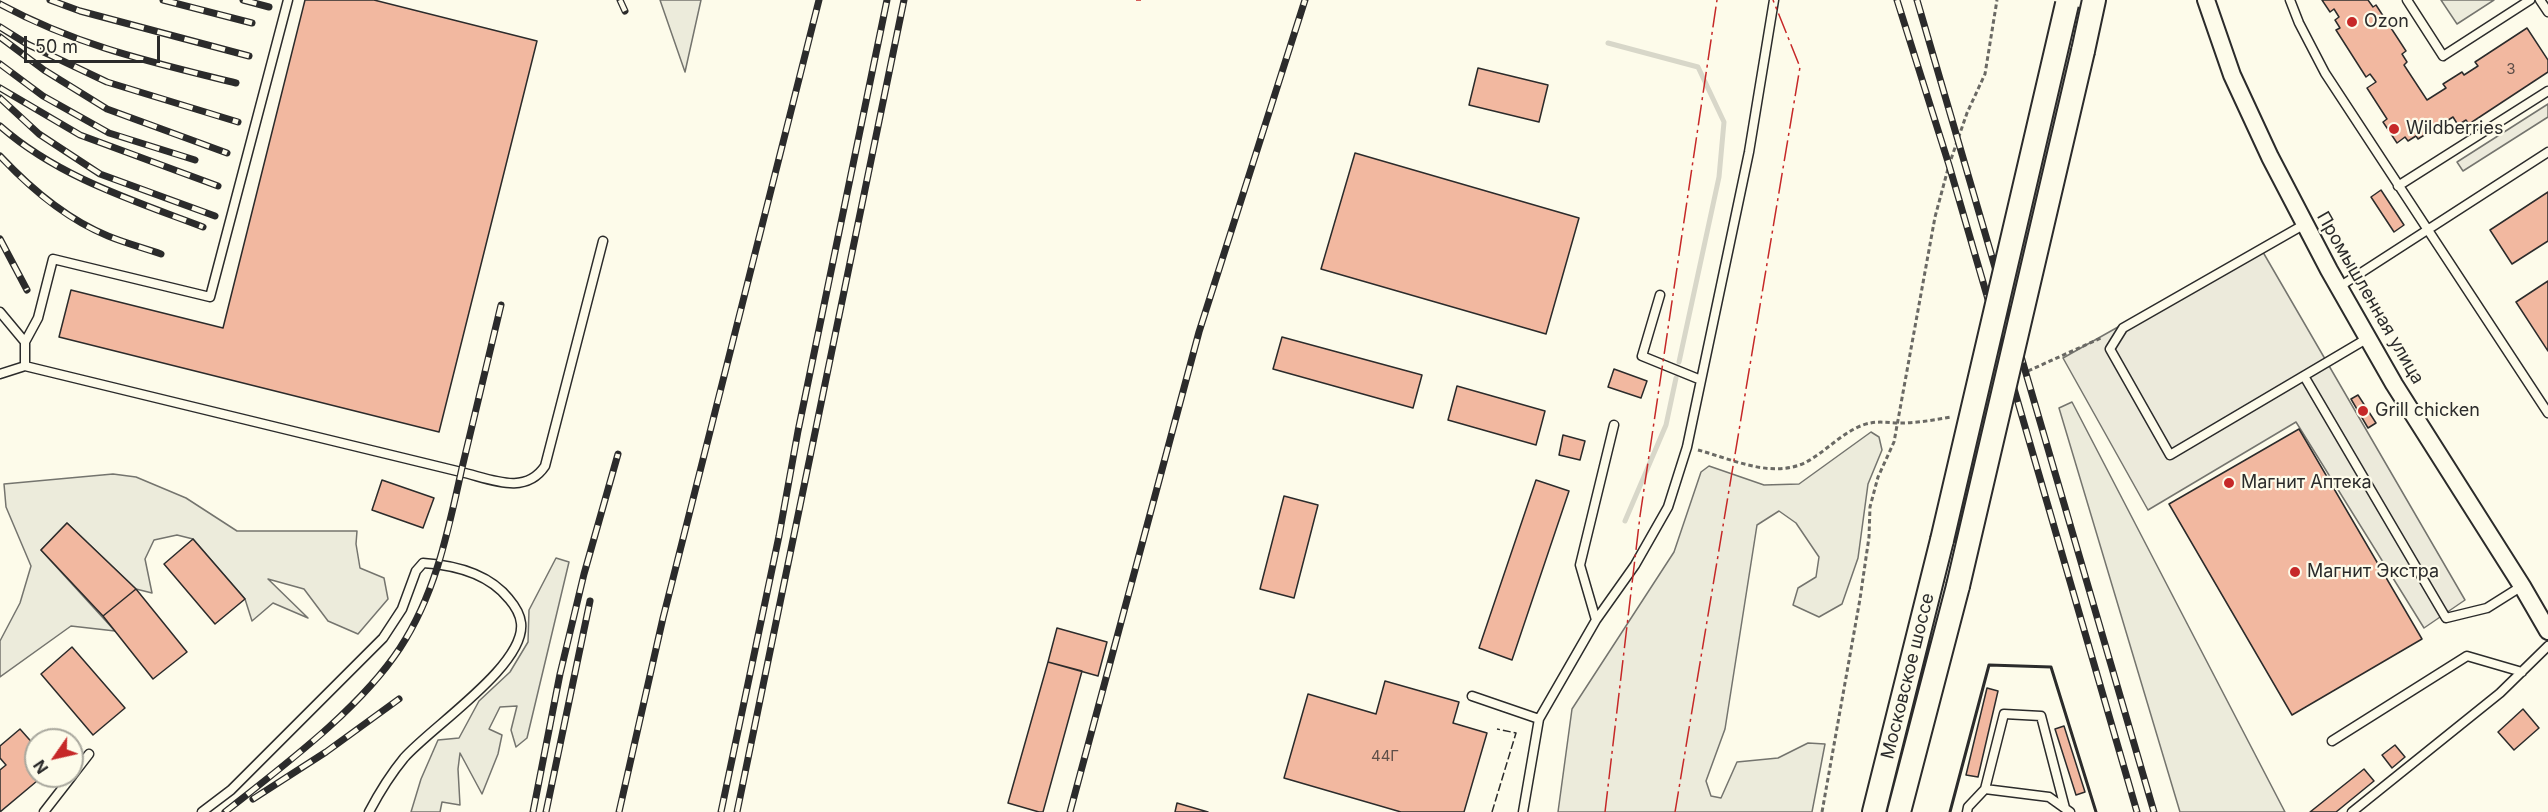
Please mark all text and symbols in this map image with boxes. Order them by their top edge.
place label: Ozon [2364,11,2409,33]
marker: Ozon [2345,15,2359,29]
scale bar [27,24,164,62]
text: 50 m [35,36,78,57]
house number: 3 [2506,60,2516,78]
place label: Wildberries [2406,118,2503,140]
marker: Wildberries [2387,122,2401,136]
street label: Промышленная улица [2312,208,2428,388]
place label: Grill chicken [2375,400,2480,422]
marker: Grill chicken [2356,404,2370,418]
place label: Магнит Аптека [2241,472,2372,494]
marker: Магнит Аптека [2222,476,2236,490]
place label: Магнит Экстра [2307,561,2439,583]
marker: Магнит Экстра [2288,565,2302,579]
street label: Московское шоссе [1877,591,1939,761]
north arrow [24,728,84,788]
house number: 44Г [1371,747,1399,765]
text: N [29,756,52,778]

